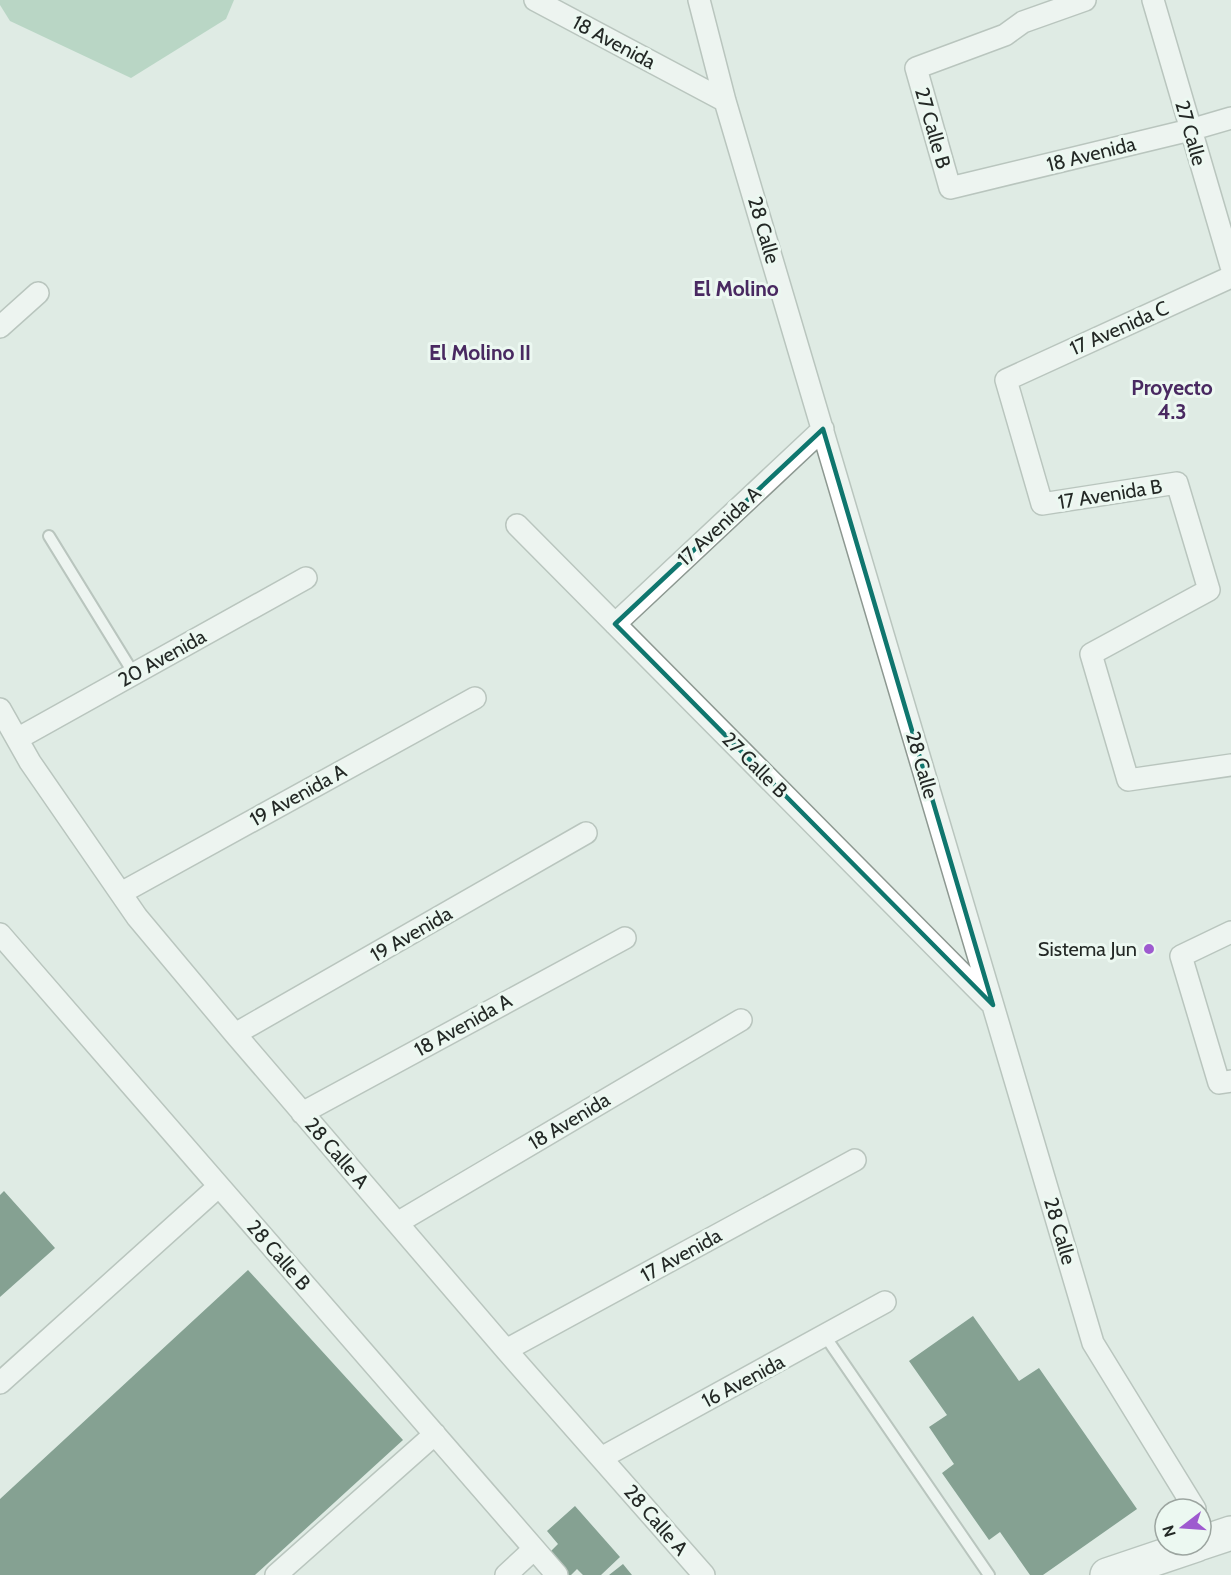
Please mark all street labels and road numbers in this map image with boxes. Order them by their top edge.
street label: 18 Avenida [568,10,660,74]
street label: 27 Calle B [910,85,956,171]
street label: 27 Calle [1170,98,1212,168]
street label: 18 Avenida [1044,131,1138,177]
street label: 28 Calle [743,194,785,266]
street label: 17 Avenida C [1066,296,1172,360]
street label: 17 Avenida B [1056,474,1164,514]
street label: 17 Avenida A [672,481,766,571]
street label: 20 Avenida [114,624,210,692]
street label: 27 Calle B [717,727,793,803]
street label: 28 Calle [901,729,943,801]
street label: 19 Avenida A [245,758,351,831]
street label: 19 Avenida [366,901,456,967]
street label: 18 Avenida A [410,988,516,1062]
street label: 18 Avenida [524,1087,614,1155]
street label: 28 Calle A [300,1113,375,1194]
street label: 28 Calle [1039,1195,1081,1267]
street label: 28 Calle B [242,1215,316,1295]
street label: 17 Avenida [636,1223,726,1287]
street label: 16 Avenida [698,1349,789,1413]
street label: 28 Calle A [619,1480,694,1561]

